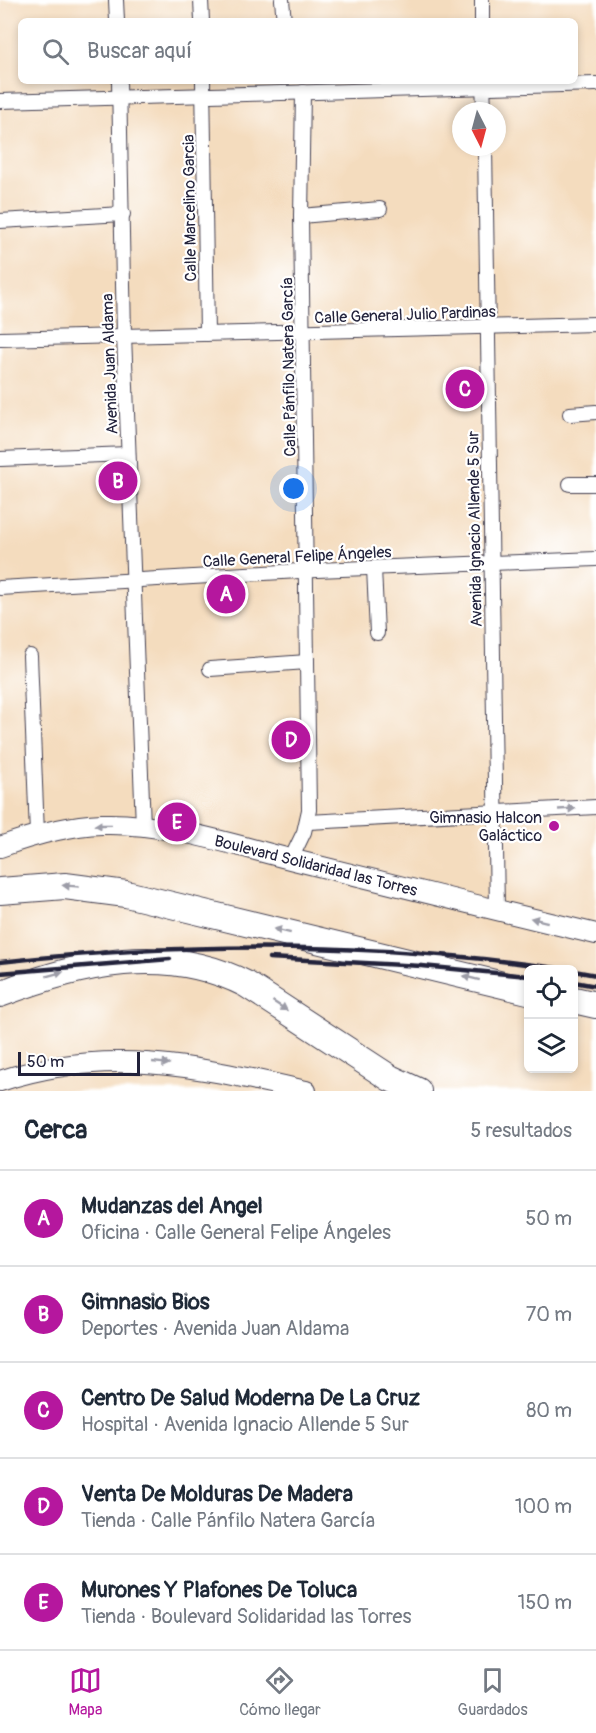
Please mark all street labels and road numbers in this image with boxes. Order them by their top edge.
street label: Calle Marcelino Garcia [179,134,201,282]
street label: Calle Pánfilo Natera García [277,277,301,457]
street label: Avenida Juan Aldama [98,293,122,435]
street label: Calle General Julio Pardinas [314,302,496,328]
street label: Avenida Ignacio Allende 5 Sur [463,430,487,627]
street label: Calle General Felipe Ángeles [202,542,392,572]
street label: Boulevard Solidaridad las Torres [212,831,419,901]

